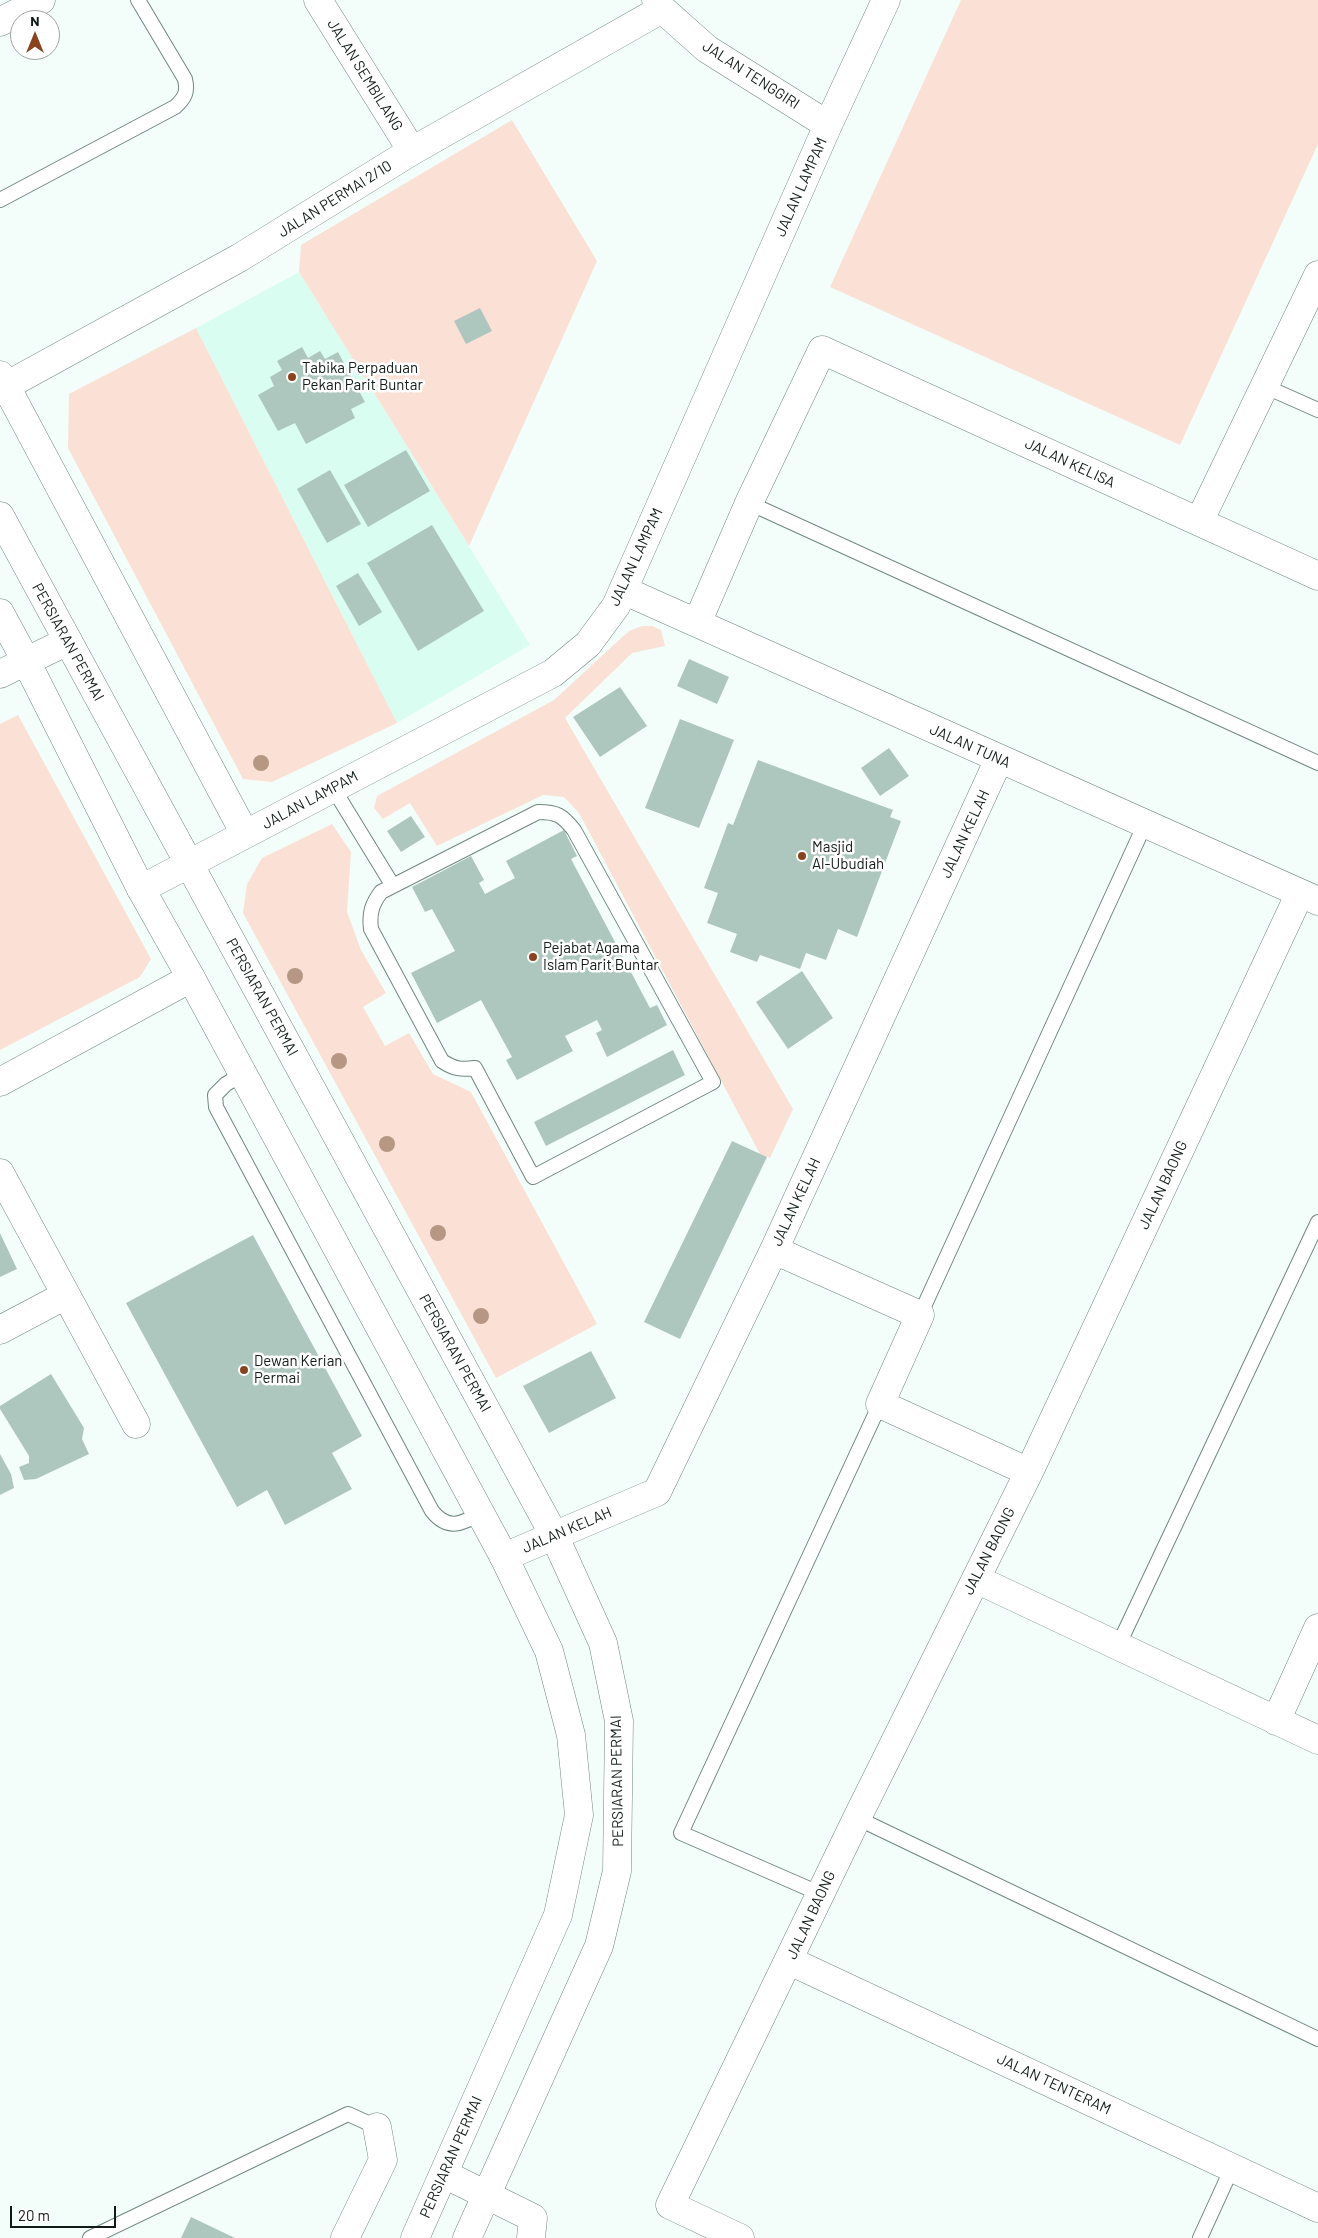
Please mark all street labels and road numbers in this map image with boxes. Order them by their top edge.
street label: JALAN SEMBILANG [323,16,407,134]
street label: JALAN TENGGIRI [699,37,803,113]
street label: JALAN LAMPAM [771,135,831,239]
street label: JALAN PERMAI 2/10 [275,157,395,241]
street label: JALAN KELISA [1022,434,1118,492]
street label: JALAN LAMPAM [605,505,667,609]
street label: PERSIARAN PERMAI [28,580,108,704]
street label: JALAN TUNA [927,720,1013,772]
street label: JALAN LAMPAM [259,767,361,833]
street label: JALAN KELAH [937,787,993,881]
street label: PERSIARAN PERMAI [222,935,302,1059]
street label: JALAN BAONG [1135,1138,1191,1232]
street label: JALAN KELAH [768,1155,824,1249]
street label: PERSIARAN PERMAI [415,1291,495,1415]
street label: JALAN KELAH [520,1503,614,1557]
street label: JALAN BAONG [959,1504,1019,1598]
street label: PERSIARAN PERMAI [607,1715,627,1847]
street label: JALAN BAONG [783,1868,839,1962]
street label: JALAN TENTERAM [994,2050,1114,2118]
street label: PERSIARAN PERMAI [416,2093,486,2221]

